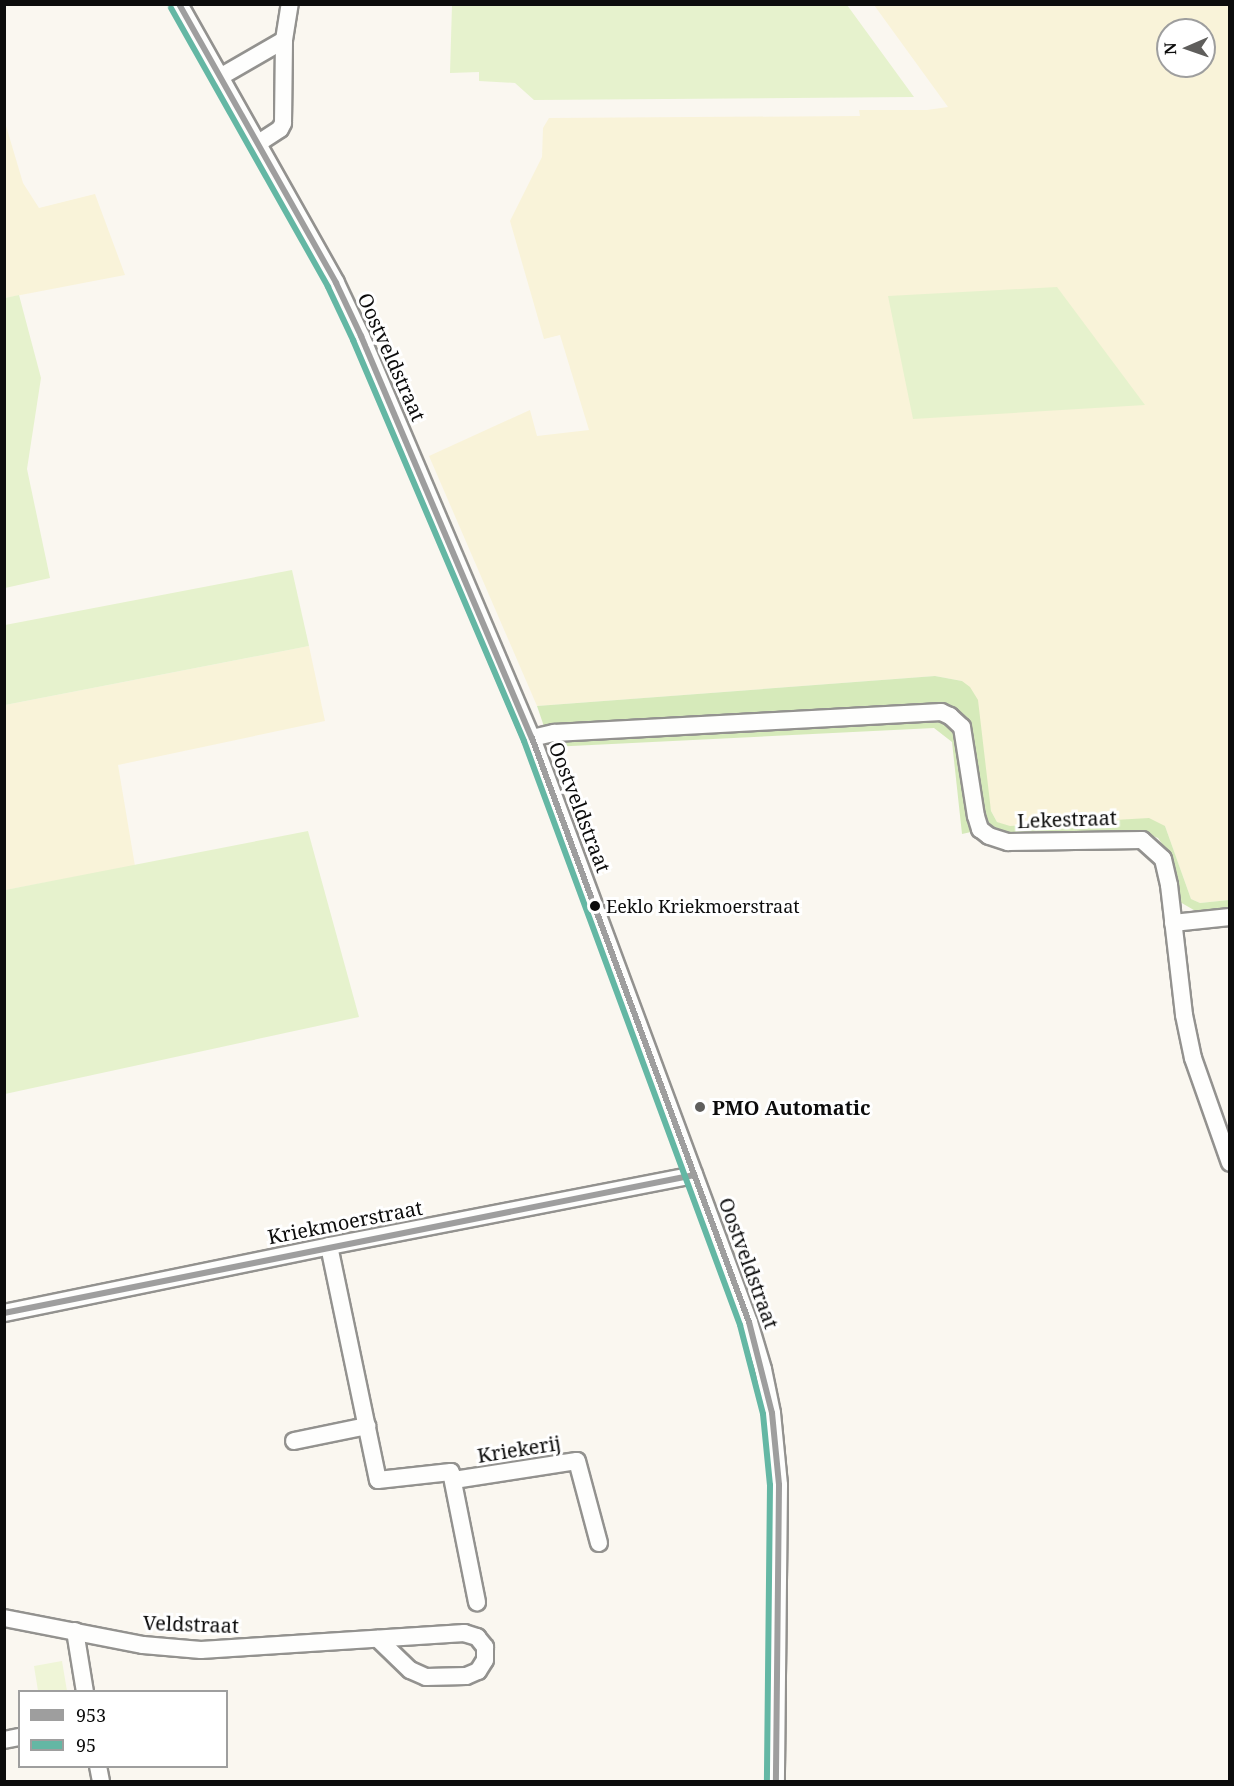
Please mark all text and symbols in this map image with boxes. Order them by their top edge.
north arrow [1156,18,1216,78]
text: N [1159,42,1181,55]
street label: Oostveldstraat [353,289,431,425]
street label: Oostveldstraat [544,738,616,876]
street label: Lekestraat [1017,805,1117,833]
place label: Eeklo Kriekmoerstraat [606,895,800,917]
marker: Eeklo Kriekmoerstraat [589,900,601,912]
place label: PMO Automatic [712,1095,871,1119]
marker: PMO Automatic [693,1100,707,1114]
street label: Oostveldstraat [714,1194,784,1332]
street label: Kriekmoerstraat [265,1195,425,1249]
street label: Kriekerij [475,1431,563,1467]
street label: Veldstraat [143,1610,239,1638]
legend [18,1690,228,1768]
text: 953 [76,1703,106,1727]
text: 95 [76,1733,96,1757]

